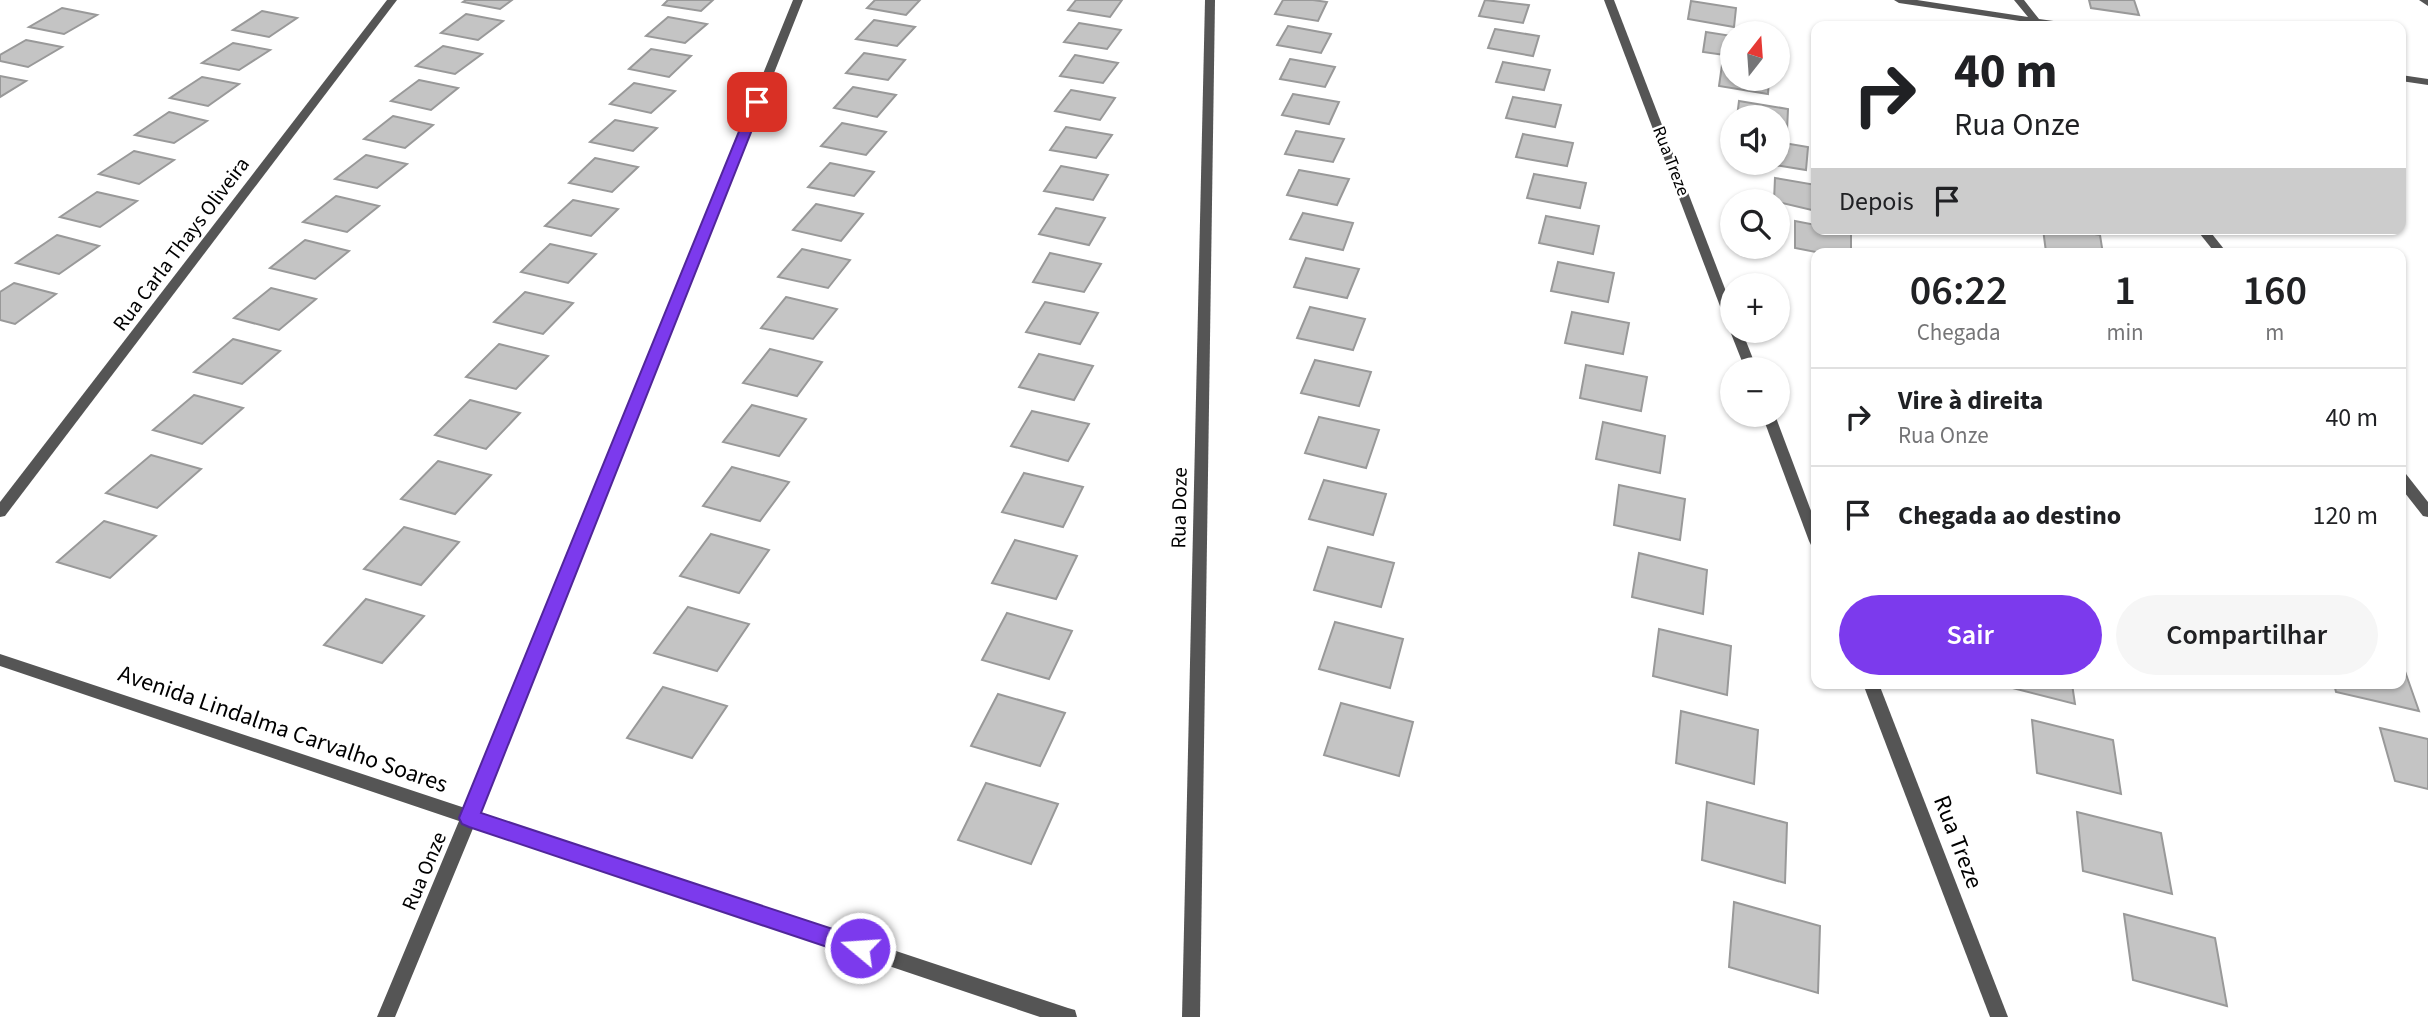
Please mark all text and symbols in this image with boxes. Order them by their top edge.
north arrow [1720,21,1790,91]
map controls [1720,21,1790,427]
text: 40 m [1954,37,2058,107]
icon: right [1839,49,1930,140]
pin [727,72,787,132]
icon: arrive [738,83,776,121]
text: Rua Onze [1954,102,2080,148]
button: sound [1720,105,1790,175]
street label: Rua Treze [1646,122,1696,200]
street label: Rua Carla Thays Oliveira [105,151,257,337]
icon: arrive [1928,182,1966,220]
text: Depois [1839,183,1914,220]
button: search [1720,189,1790,259]
text: 06:22 [1910,261,2008,321]
text: 1 [2114,261,2136,321]
text: 160 [2243,261,2307,321]
button: + [1720,273,1790,343]
text: Chegada [1917,316,2001,349]
text: min [2106,316,2144,349]
text: m [2265,316,2284,349]
button: − [1720,357,1790,427]
text: Vire à direita [1898,382,2043,419]
icon: right [1839,398,1877,436]
text: 40 m [2325,399,2378,436]
text: Rua Onze [1898,419,1989,452]
street label: Rua Doze [1163,467,1195,549]
icon: arrive [1839,496,1877,534]
text: Chegada ao destino [1898,497,2121,534]
text: 120 m [2312,497,2378,534]
button: Sair [1839,595,2102,675]
button: Compartilhar [2116,595,2378,675]
street label: Avenida Lindalma Carvalho Soares [114,656,452,802]
street label: Rua Treze [1924,790,1992,894]
street label: Rua Onze [394,827,454,915]
position arrow [823,911,897,985]

